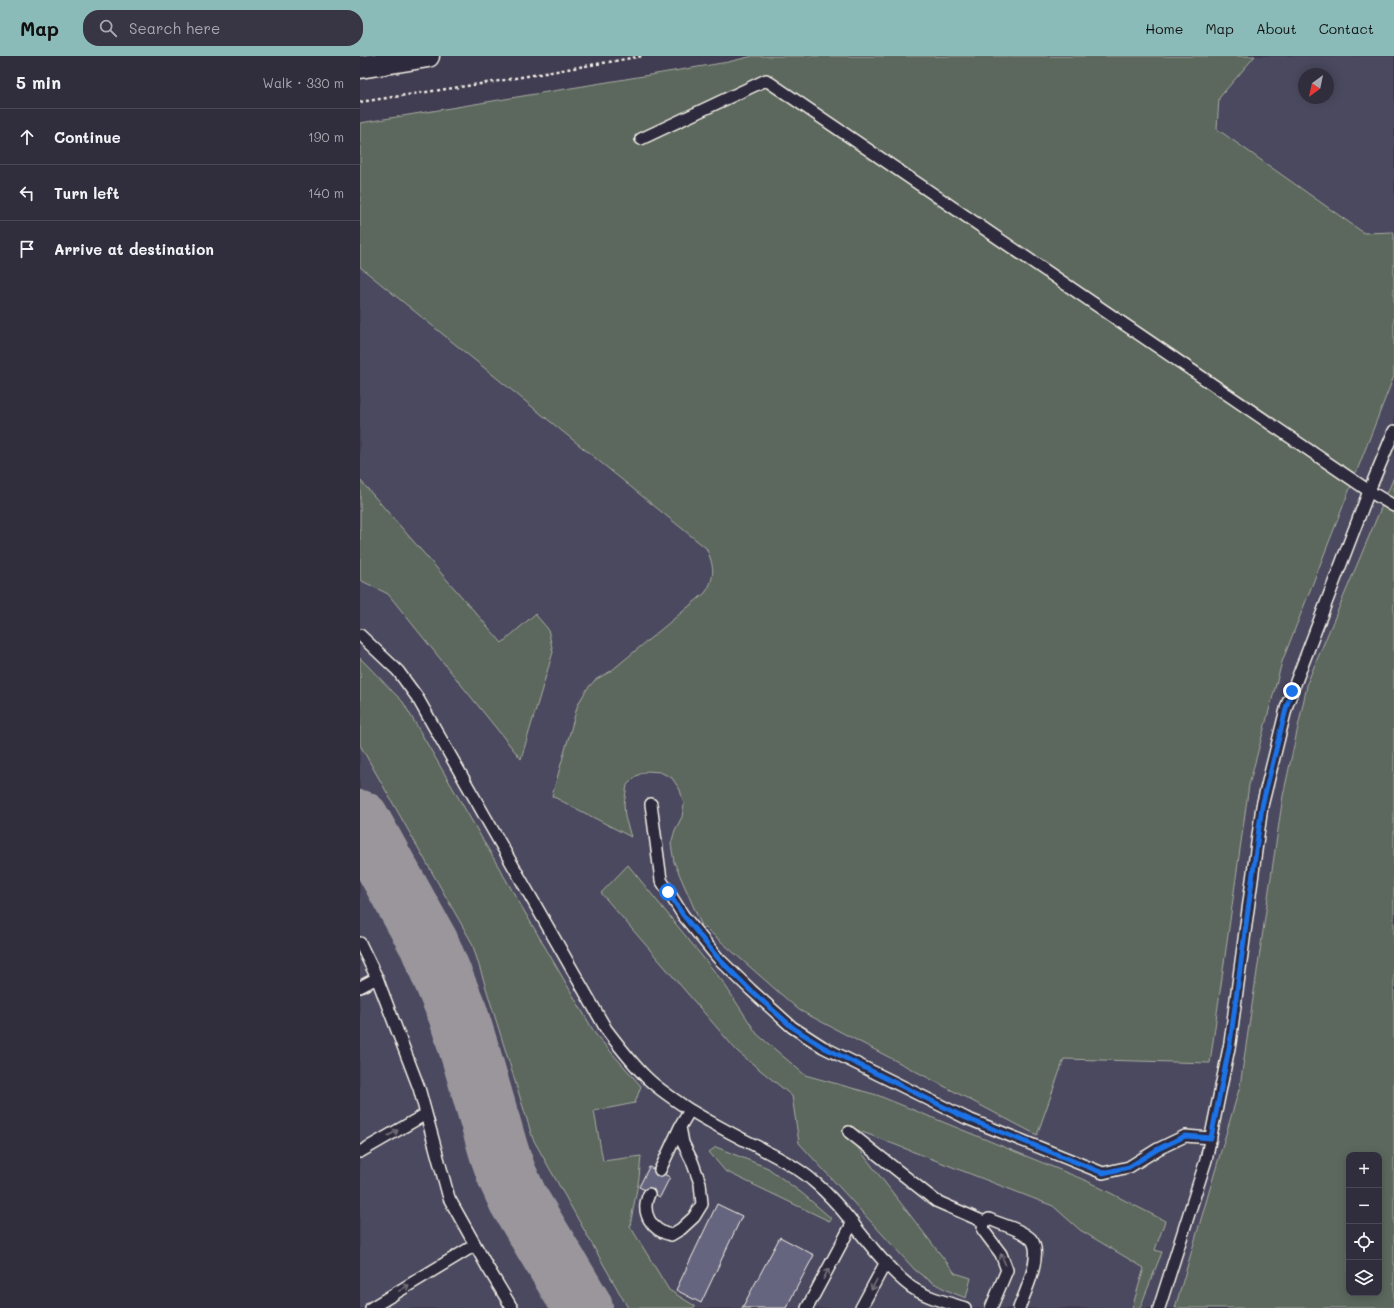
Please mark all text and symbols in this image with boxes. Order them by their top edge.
search box [83,10,363,46]
text: Map [20,16,59,41]
icon: search [97,17,119,39]
text: Search here [129,18,220,38]
text: Home [1145,19,1183,38]
text: Map [1205,19,1234,38]
text: About [1256,19,1297,38]
text: Contact [1319,19,1374,38]
north arrow [1298,68,1334,104]
text: 5 min [16,71,61,93]
text: Walk · 330 m [263,74,344,91]
icon: ahead [16,126,38,148]
text: Continue [54,127,121,147]
text: 190 m [308,128,344,145]
icon: left [16,182,38,204]
text: Turn left [54,183,119,203]
text: 140 m [308,184,344,201]
icon: arrive [16,238,38,260]
text: Arrive at destination [54,239,214,259]
route end [1283,682,1301,700]
route start [659,883,677,901]
one-way arrow [387,1129,399,1137]
map controls [1346,1152,1382,1296]
button: + [1346,1152,1382,1188]
button: − [1346,1188,1382,1224]
button: locate [1346,1224,1382,1260]
one-way arrow [999,1253,1006,1265]
button: layers [1346,1260,1382,1296]
one-way arrow [822,1268,830,1280]
one-way arrow [869,1279,877,1291]
one-way arrow [398,1283,410,1291]

